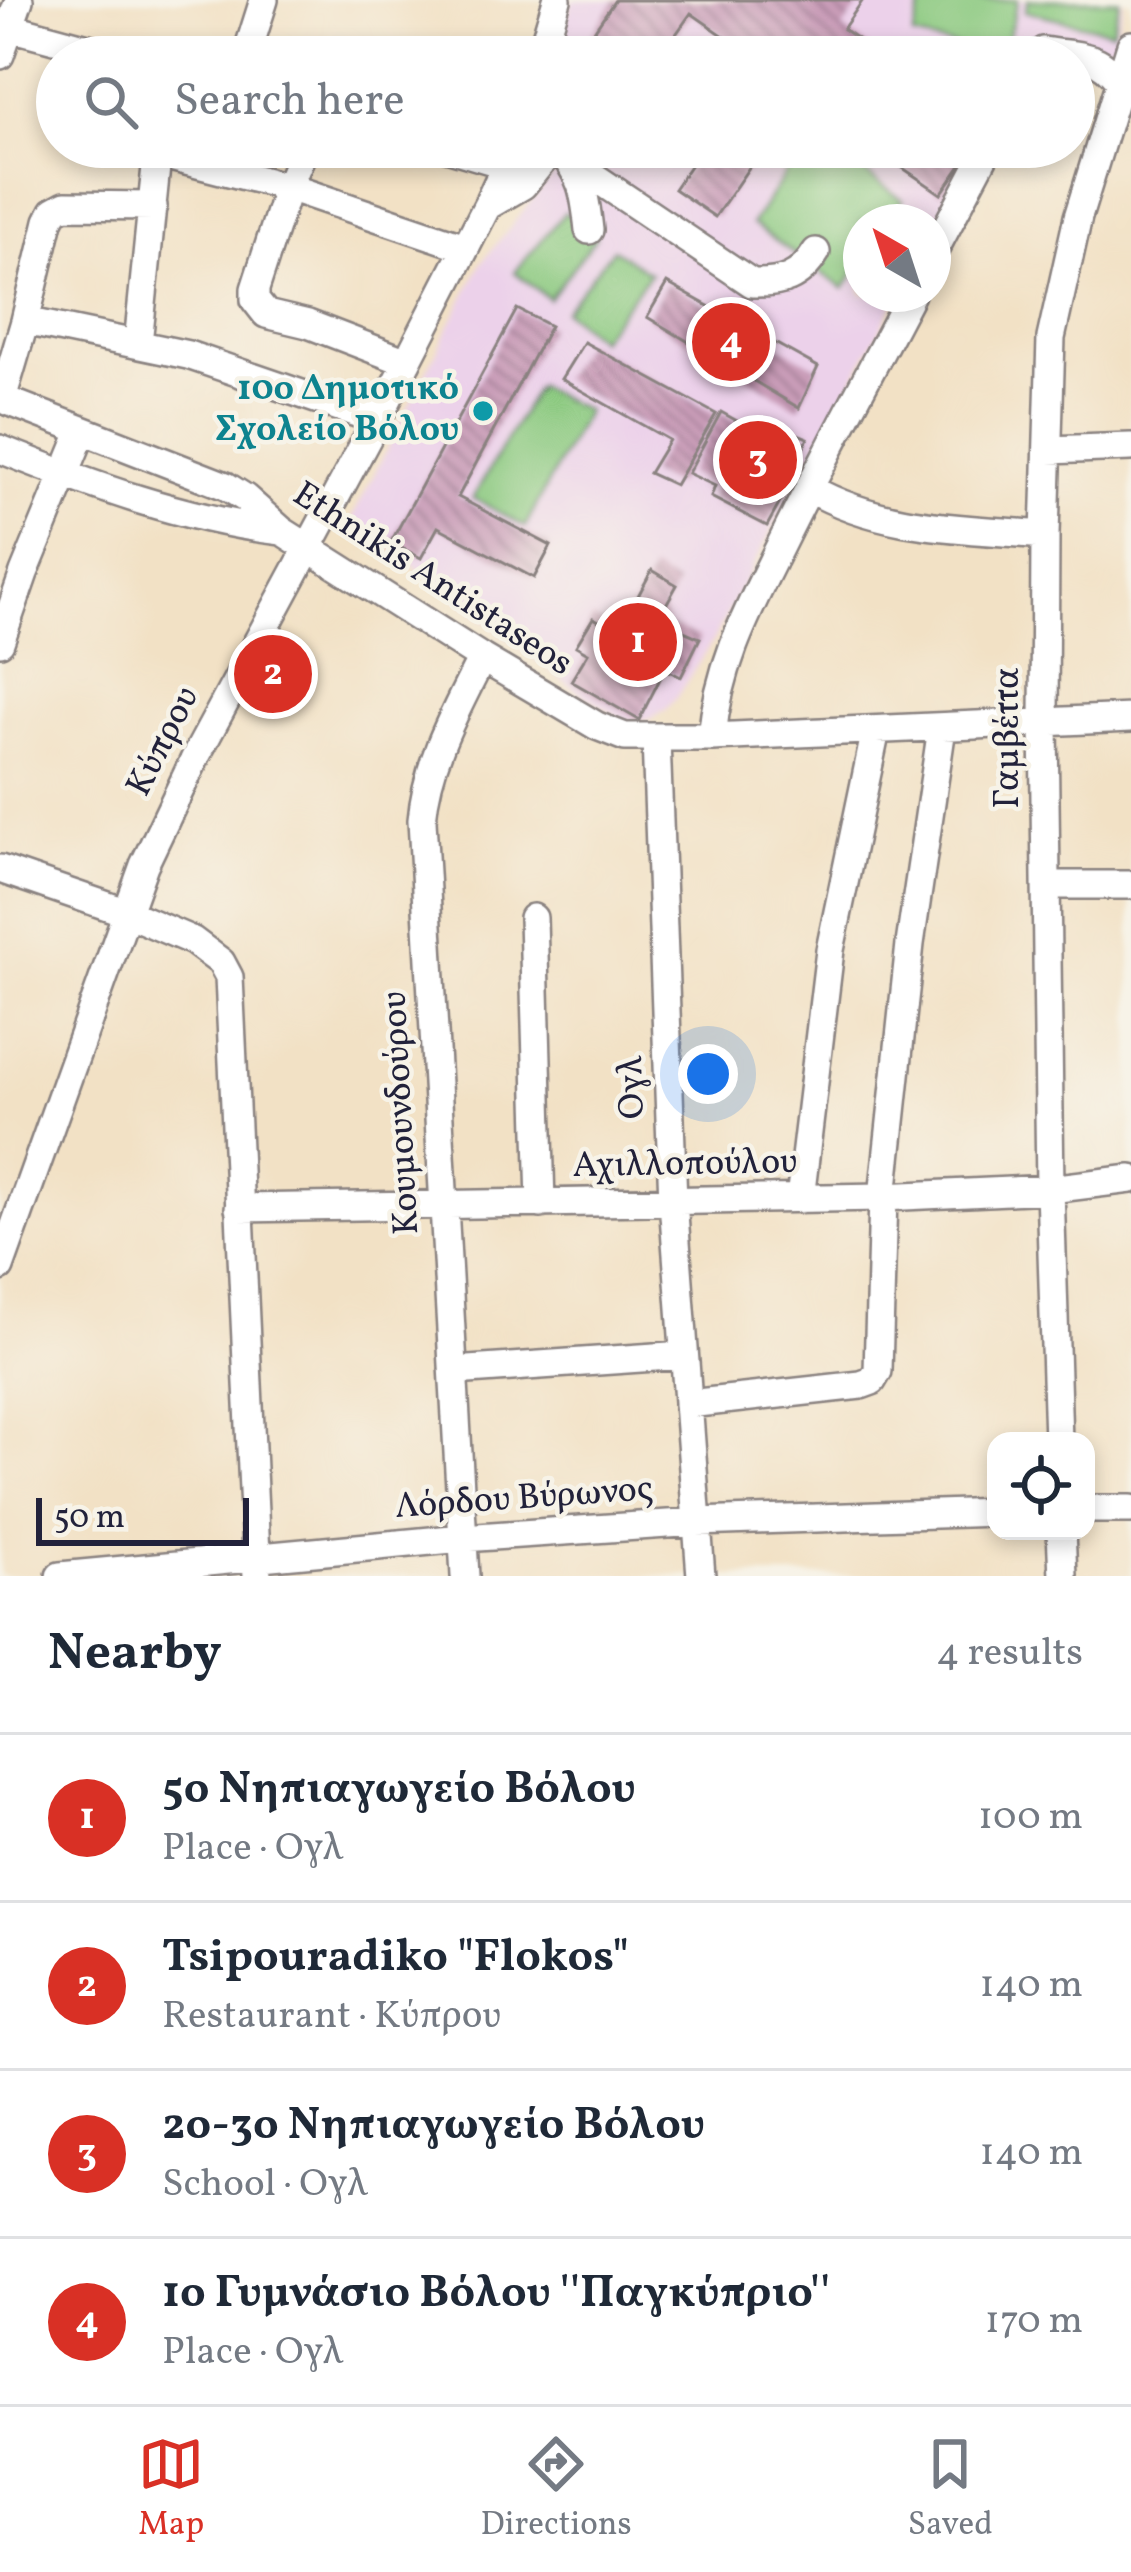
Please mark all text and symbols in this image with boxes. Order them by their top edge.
search box [36,36,1095,168]
icon: search [78,69,144,135]
text: Search here [174,71,405,134]
north arrow [843,204,951,312]
pin: 4 [692,297,770,387]
place label: 10ο Δημοτικό Σχολείο Βόλου [215,365,459,456]
marker: 10ο Δημοτικό Σχολείο Βόλου [470,398,496,424]
pin: 3 [719,415,797,505]
street label: Ethnikis Antistaseos [282,471,582,689]
pin: 1 [599,597,677,687]
pin: 2 [234,629,312,719]
street label: Γαμβέττα [984,667,1034,809]
street label: Κύπρου [115,678,213,806]
street label: Κουμουνδούρου [371,990,433,1236]
your location [678,1044,738,1104]
street label: Ογλ [607,1054,659,1120]
street label: Αχιλλοπούλου [572,1138,798,1192]
map controls [987,1432,1095,1540]
button: locate [987,1432,1095,1540]
street label: Λόρδου Βύρωνος [393,1465,655,1533]
scale bar [36,1492,249,1545]
text: 50 m [54,1496,125,1542]
text: Nearby [48,1619,222,1690]
text: 4 results [936,1627,1083,1681]
text: 5ο Νηπιαγωγείο Βόλου [162,1759,635,1822]
text: 1 [79,1791,95,1845]
text: 100 m [978,1791,1083,1845]
text: Place · Ογλ [162,1822,344,1876]
text: Tsipouradiko "Flokos" [162,1927,629,1990]
text: 2 [77,1959,97,2013]
text: 140 m [980,1959,1083,2013]
text: Restaurant · Κύπρου [162,1990,501,2044]
text: 2ο-3ο Νηπιαγωγείο Βόλου [162,2095,705,2158]
text: 3 [77,2127,97,2181]
text: 140 m [980,2127,1083,2181]
text: School · Ογλ [162,2158,369,2212]
text: 1ο Γυμνάσιο Βόλου ''Παγκύπριο'' [162,2263,830,2326]
text: 4 [75,2295,99,2349]
text: 170 m [985,2295,1083,2349]
text: Place · Ογλ [162,2326,344,2380]
tab: Map [138,2431,204,2549]
tab: Directions [480,2431,632,2549]
tab: Saved [908,2431,993,2549]

